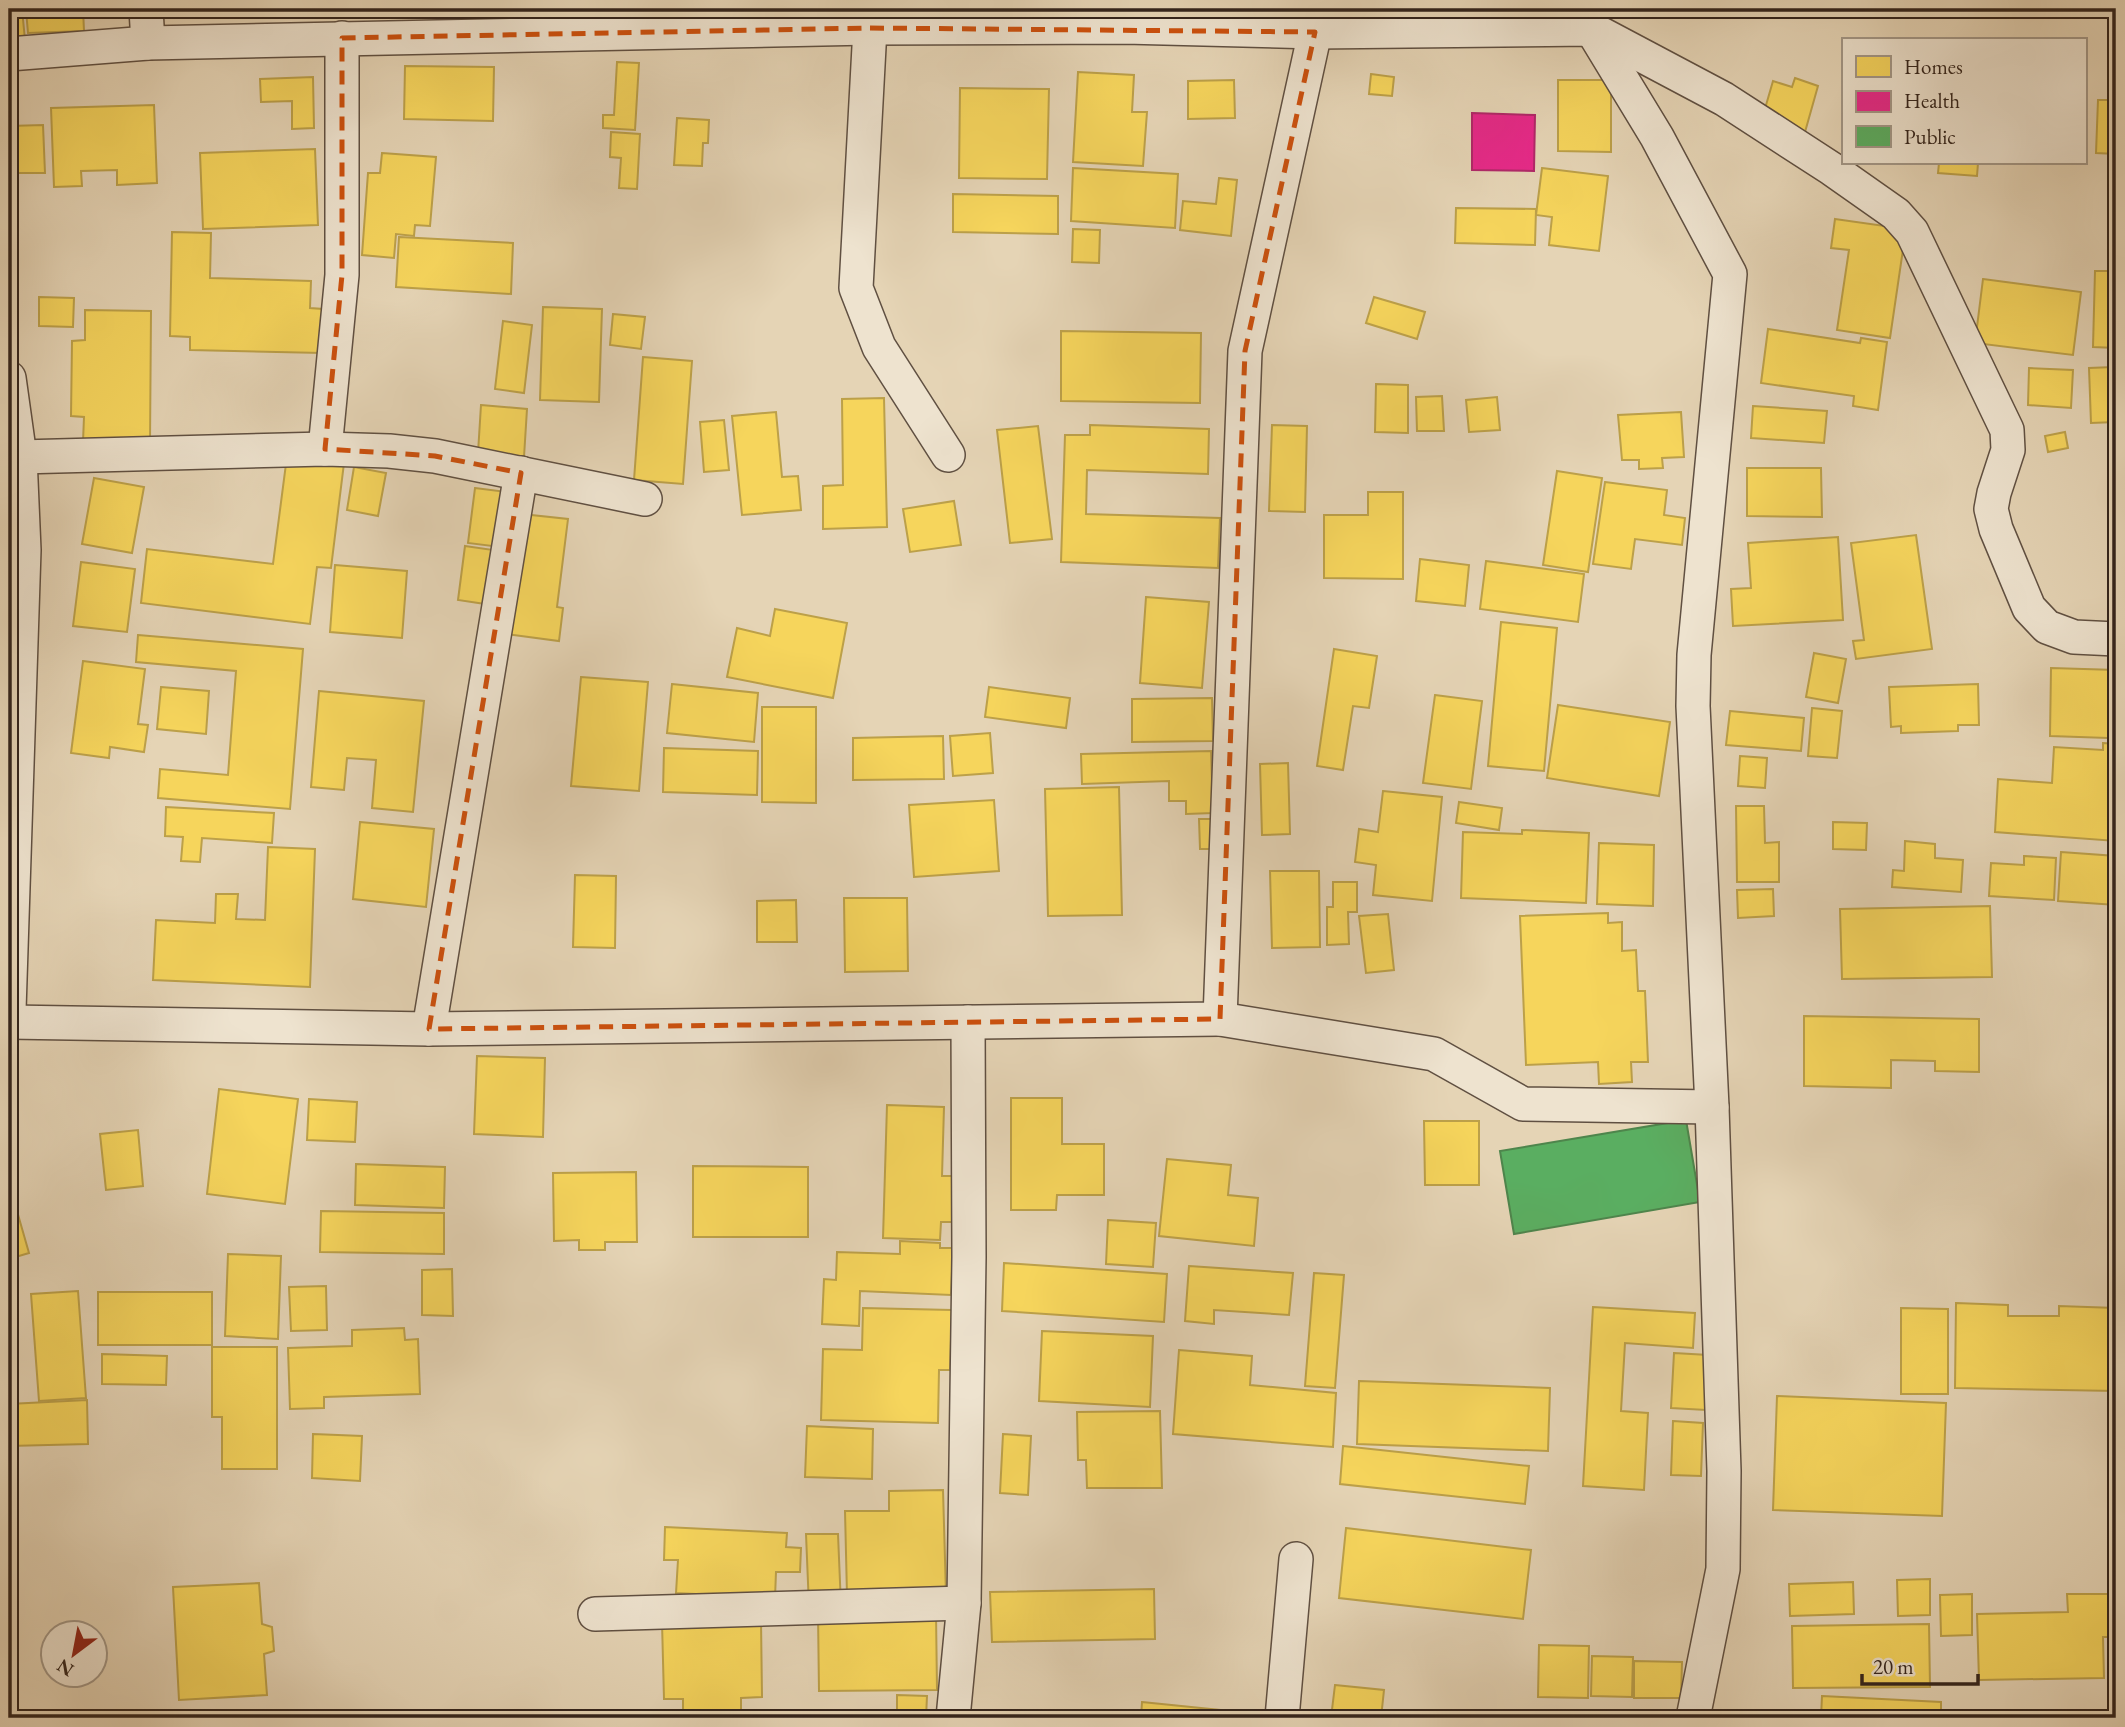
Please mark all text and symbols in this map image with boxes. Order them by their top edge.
legend [1842,38,2086,164]
text: Homes [1904,53,1963,80]
text: Health [1904,87,1960,114]
text: Public [1904,123,1956,150]
north arrow [38,1618,108,1688]
scale bar [1862,1643,1978,1687]
text: N [52,1653,78,1683]
text: 20 m [1873,1653,1914,1680]

